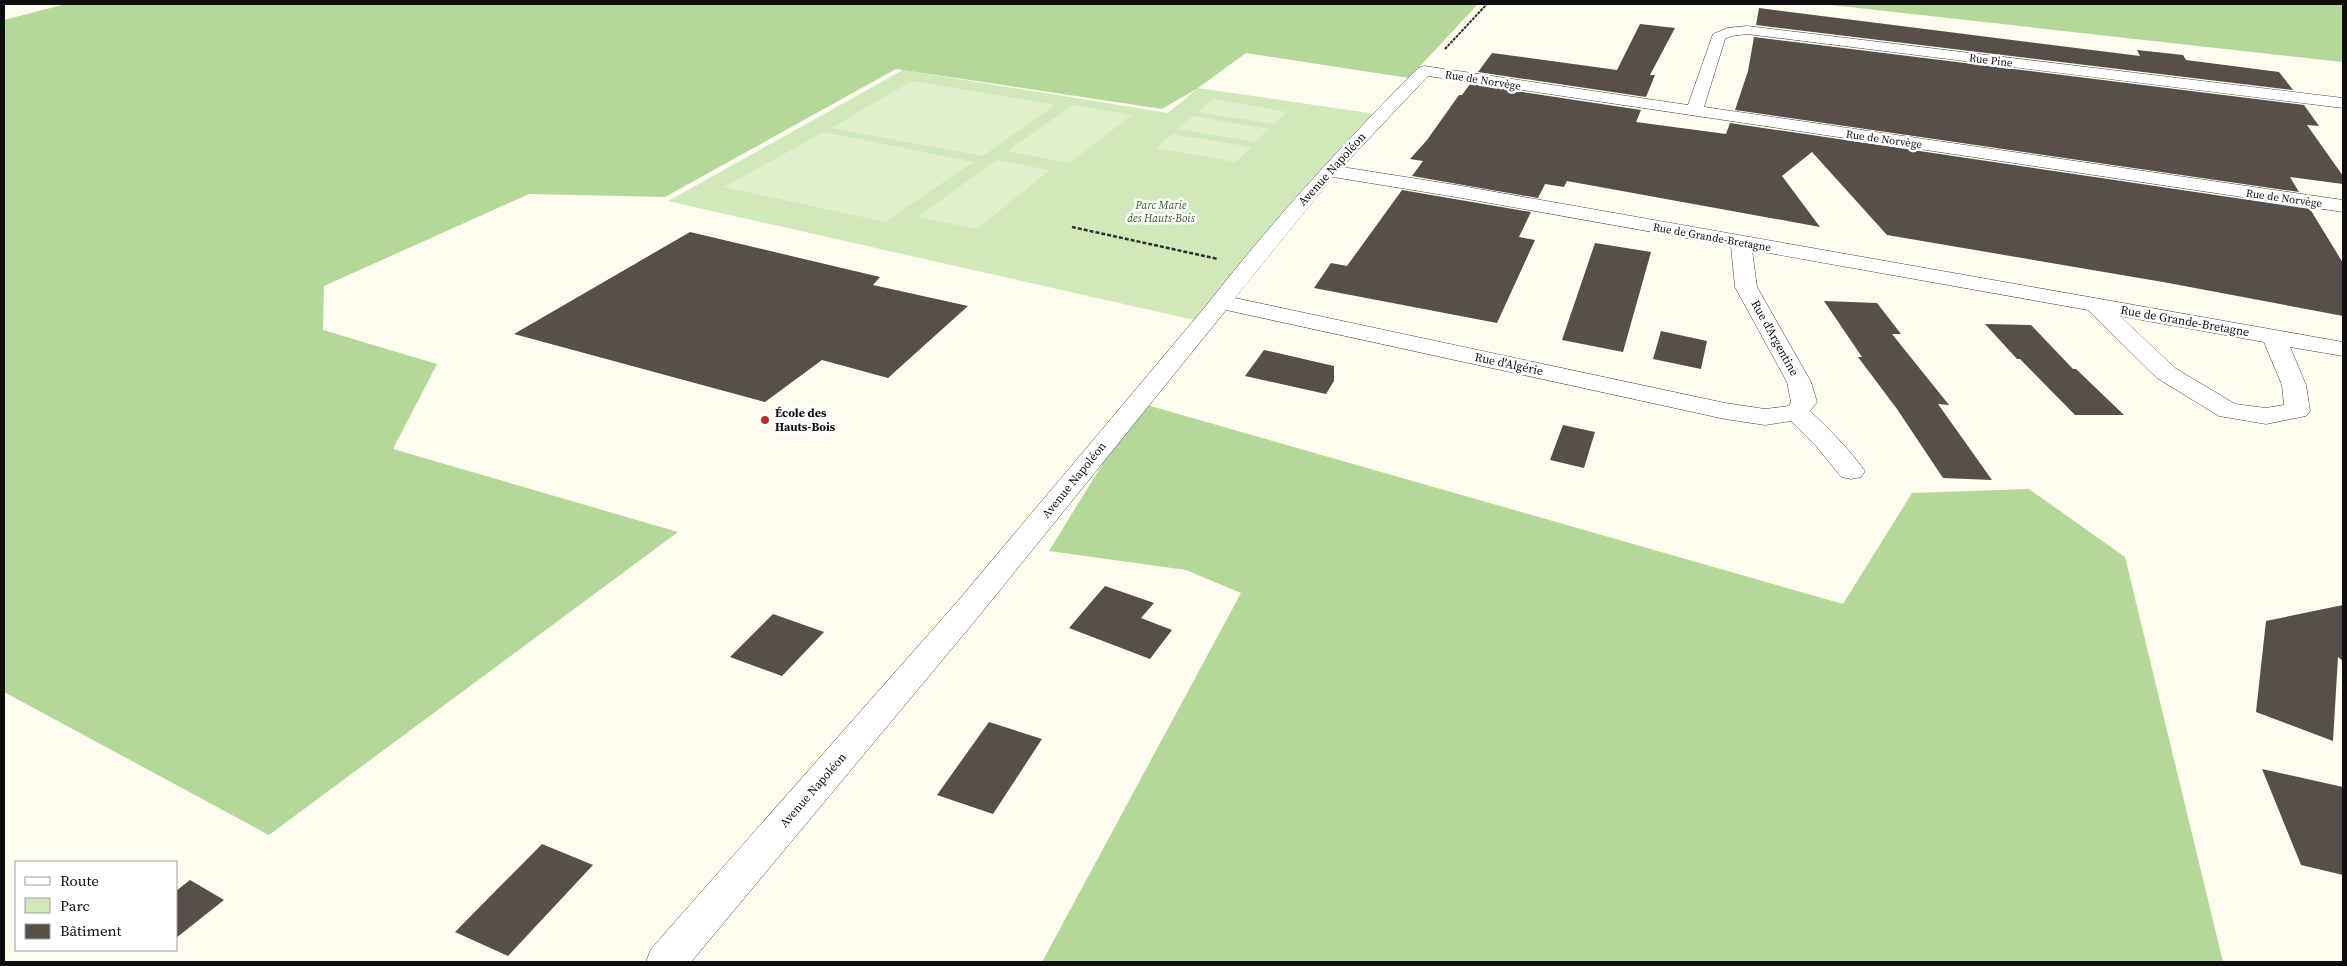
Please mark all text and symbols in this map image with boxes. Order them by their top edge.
street label: Rue Pine [1968,50,2014,71]
street label: Rue de Norvège [1444,67,1522,94]
street label: Rue de Norvège [1845,127,1923,152]
street label: Avenue Napoléon [1295,129,1369,209]
street label: Rue de Norvège [2245,186,2323,211]
park label: Parc Marie des Hauts-Bois [1127,198,1195,226]
street label: Rue de Grande-Bretagne [1652,220,1773,255]
street label: Rue d'Argentine [1748,297,1802,379]
street label: Rue de Grande-Bretagne [2119,302,2251,340]
street label: Rue d'Algérie [1473,349,1545,379]
place label: École des Hauts-Bois [775,405,836,435]
marker: École des Hauts-Bois [759,414,771,426]
street label: Avenue Napoléon [1038,439,1110,521]
street label: Avenue Napoléon [776,749,850,831]
legend [15,861,178,951]
text: Route [60,870,99,891]
text: Parc [60,895,90,916]
text: Bâtiment [60,920,122,941]

